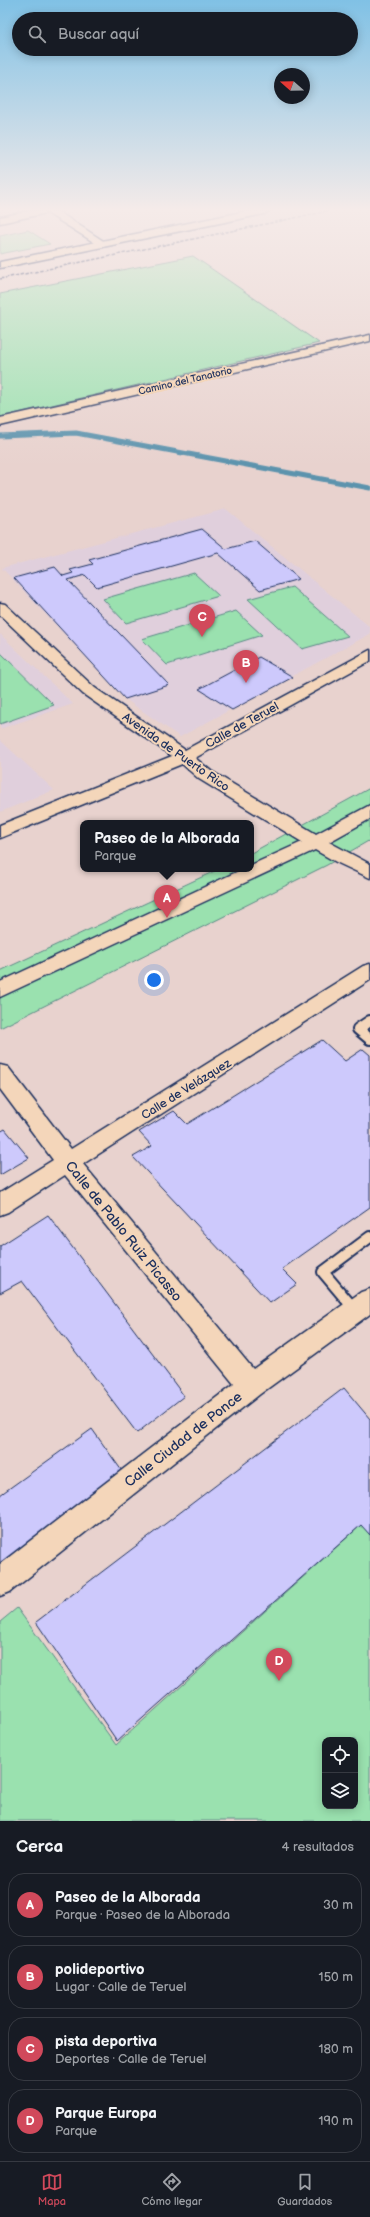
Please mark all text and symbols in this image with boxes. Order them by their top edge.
search box [12,12,358,56]
icon: search [26,23,48,45]
text: Buscar aquí [58,25,139,44]
north arrow [274,68,310,104]
street label: Camino del Tanatorio [137,364,233,398]
pin: C [189,604,215,637]
pin: B [233,650,259,683]
street label: Calle de Teruel [203,699,282,752]
street label: Avenida de Puerto Rico [119,710,232,795]
popup [80,820,254,872]
text: Paseo de la Alborada [94,829,240,848]
text: Parque [94,848,136,864]
pin: A [154,885,180,918]
your location [144,970,164,990]
street label: Calle de Velázquez [139,1056,234,1123]
street label: Calle de Pablo Ruiz Picasso [62,1158,186,1305]
street label: Calle Ciudad de Ponce [121,1388,246,1491]
pin: D [266,1648,292,1681]
map controls [322,1737,358,1809]
button: locate [322,1737,358,1773]
button: layers [322,1773,358,1809]
text: Cerca [16,1837,63,1857]
text: 4 resultados [282,1839,354,1855]
text: Paseo de la Alborada [55,1888,201,1907]
text: A [26,1897,34,1913]
text: 30 m [323,1897,353,1913]
text: Parque · Paseo de la Alborada [55,1907,230,1923]
text: polideportivo [55,1960,144,1979]
text: B [25,1969,35,1985]
text: 150 m [319,1969,353,1985]
text: Lugar · Calle de Teruel [55,1979,186,1995]
text: pista deportiva [55,2032,157,2051]
text: C [25,2041,35,2057]
text: 180 m [318,2041,353,2057]
text: Deportes · Calle de Teruel [55,2051,207,2067]
text: Parque Europa [55,2104,157,2123]
text: D [25,2113,35,2129]
text: 190 m [319,2113,353,2129]
text: Parque [55,2123,97,2139]
tab: Mapa [38,2171,66,2208]
tab: Cómo llegar [142,2171,202,2208]
tab: Guardados [277,2171,332,2208]

